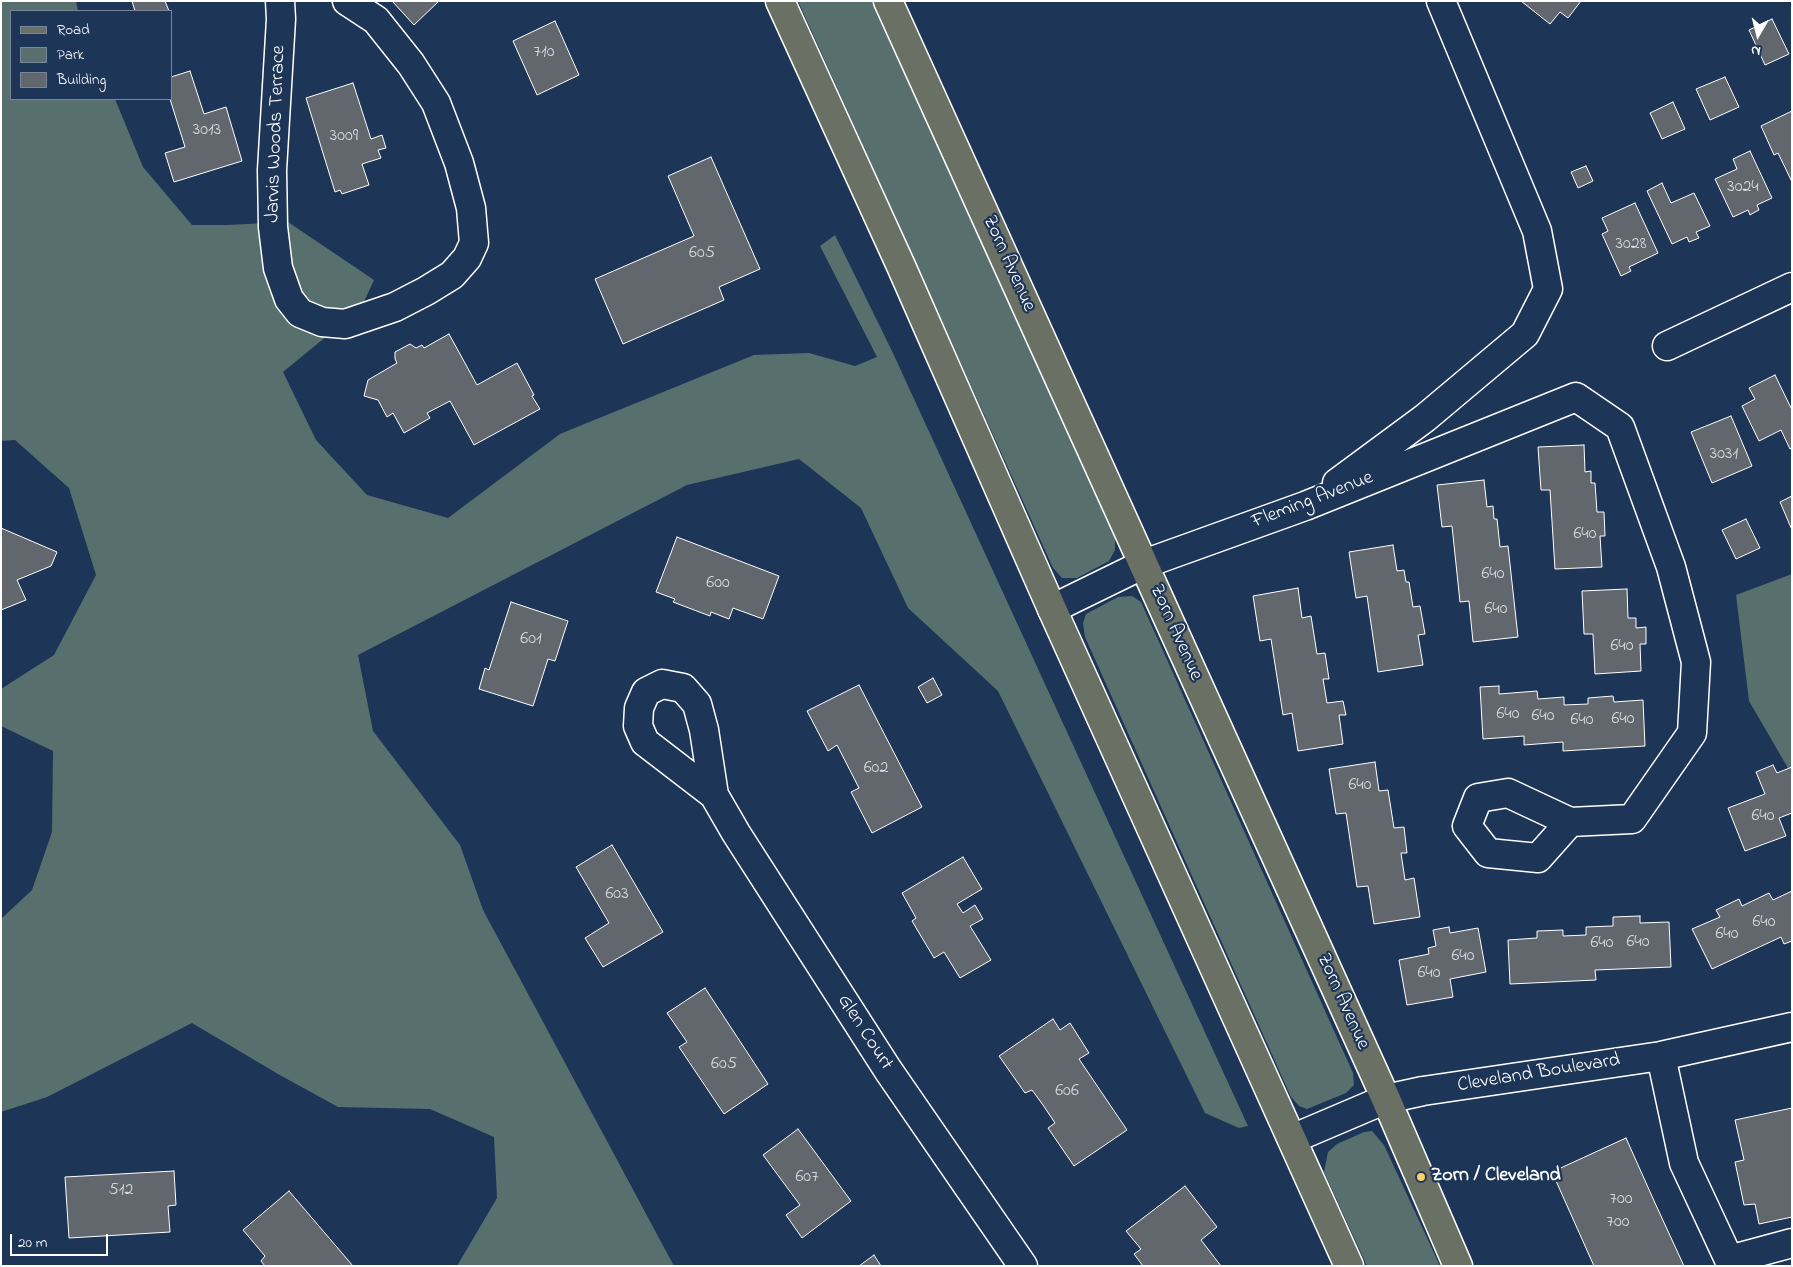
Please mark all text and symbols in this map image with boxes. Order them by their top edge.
legend [10,10,172,100]
north arrow [1733,10,1783,60]
text: Road [57,19,90,41]
text: N [1750,39,1762,61]
house number: 710 [534,42,554,64]
text: Park [57,44,84,66]
street label: Jarvis Woods Terrace [262,45,292,223]
text: Building [57,69,106,91]
house number: 3013 [193,120,221,142]
house number: 3009 [330,126,358,148]
house number: 3024 [1727,177,1759,199]
street label: Zorn Avenue [976,212,1040,316]
house number: 3028 [1616,234,1646,256]
house number: 605 [689,243,715,265]
house number: 3031 [1710,444,1738,466]
street label: Fleming Avenue [1249,467,1377,535]
house number: 640 [1573,524,1597,546]
house number: 640 [1481,564,1505,586]
house number: 600 [706,573,730,595]
street label: Zorn Avenue [1143,581,1207,685]
house number: 640 [1484,599,1508,621]
house number: 601 [520,629,542,651]
house number: 640 [1610,636,1634,658]
house number: 640 [1496,704,1520,726]
house number: 640 [1531,706,1555,728]
house number: 640 [1611,709,1635,731]
house number: 640 [1570,710,1594,732]
house number: 602 [864,758,888,780]
house number: 640 [1348,775,1372,797]
house number: 640 [1751,806,1775,828]
house number: 603 [605,884,629,906]
house number: 640 [1752,912,1776,934]
house number: 640 [1715,924,1739,946]
house number: 640 [1626,932,1650,954]
house number: 640 [1590,933,1614,955]
house number: 640 [1451,946,1475,968]
street label: Zorn Avenue [1310,950,1374,1054]
house number: 640 [1417,963,1441,985]
street label: Glen Court [831,991,897,1075]
street label: Cleveland Boulevard [1456,1049,1622,1099]
house number: 605 [711,1054,737,1076]
house number: 606 [1055,1081,1079,1103]
place label: Zorn / Cleveland [1431,1165,1561,1189]
house number: 607 [795,1167,819,1189]
marker: Zorn / Cleveland [1415,1171,1427,1183]
house number: 512 [109,1180,133,1202]
house number: 700 [1610,1189,1632,1211]
house number: 700 [1607,1212,1629,1234]
scale bar [12,1224,110,1256]
text: 20 m [18,1232,47,1254]

